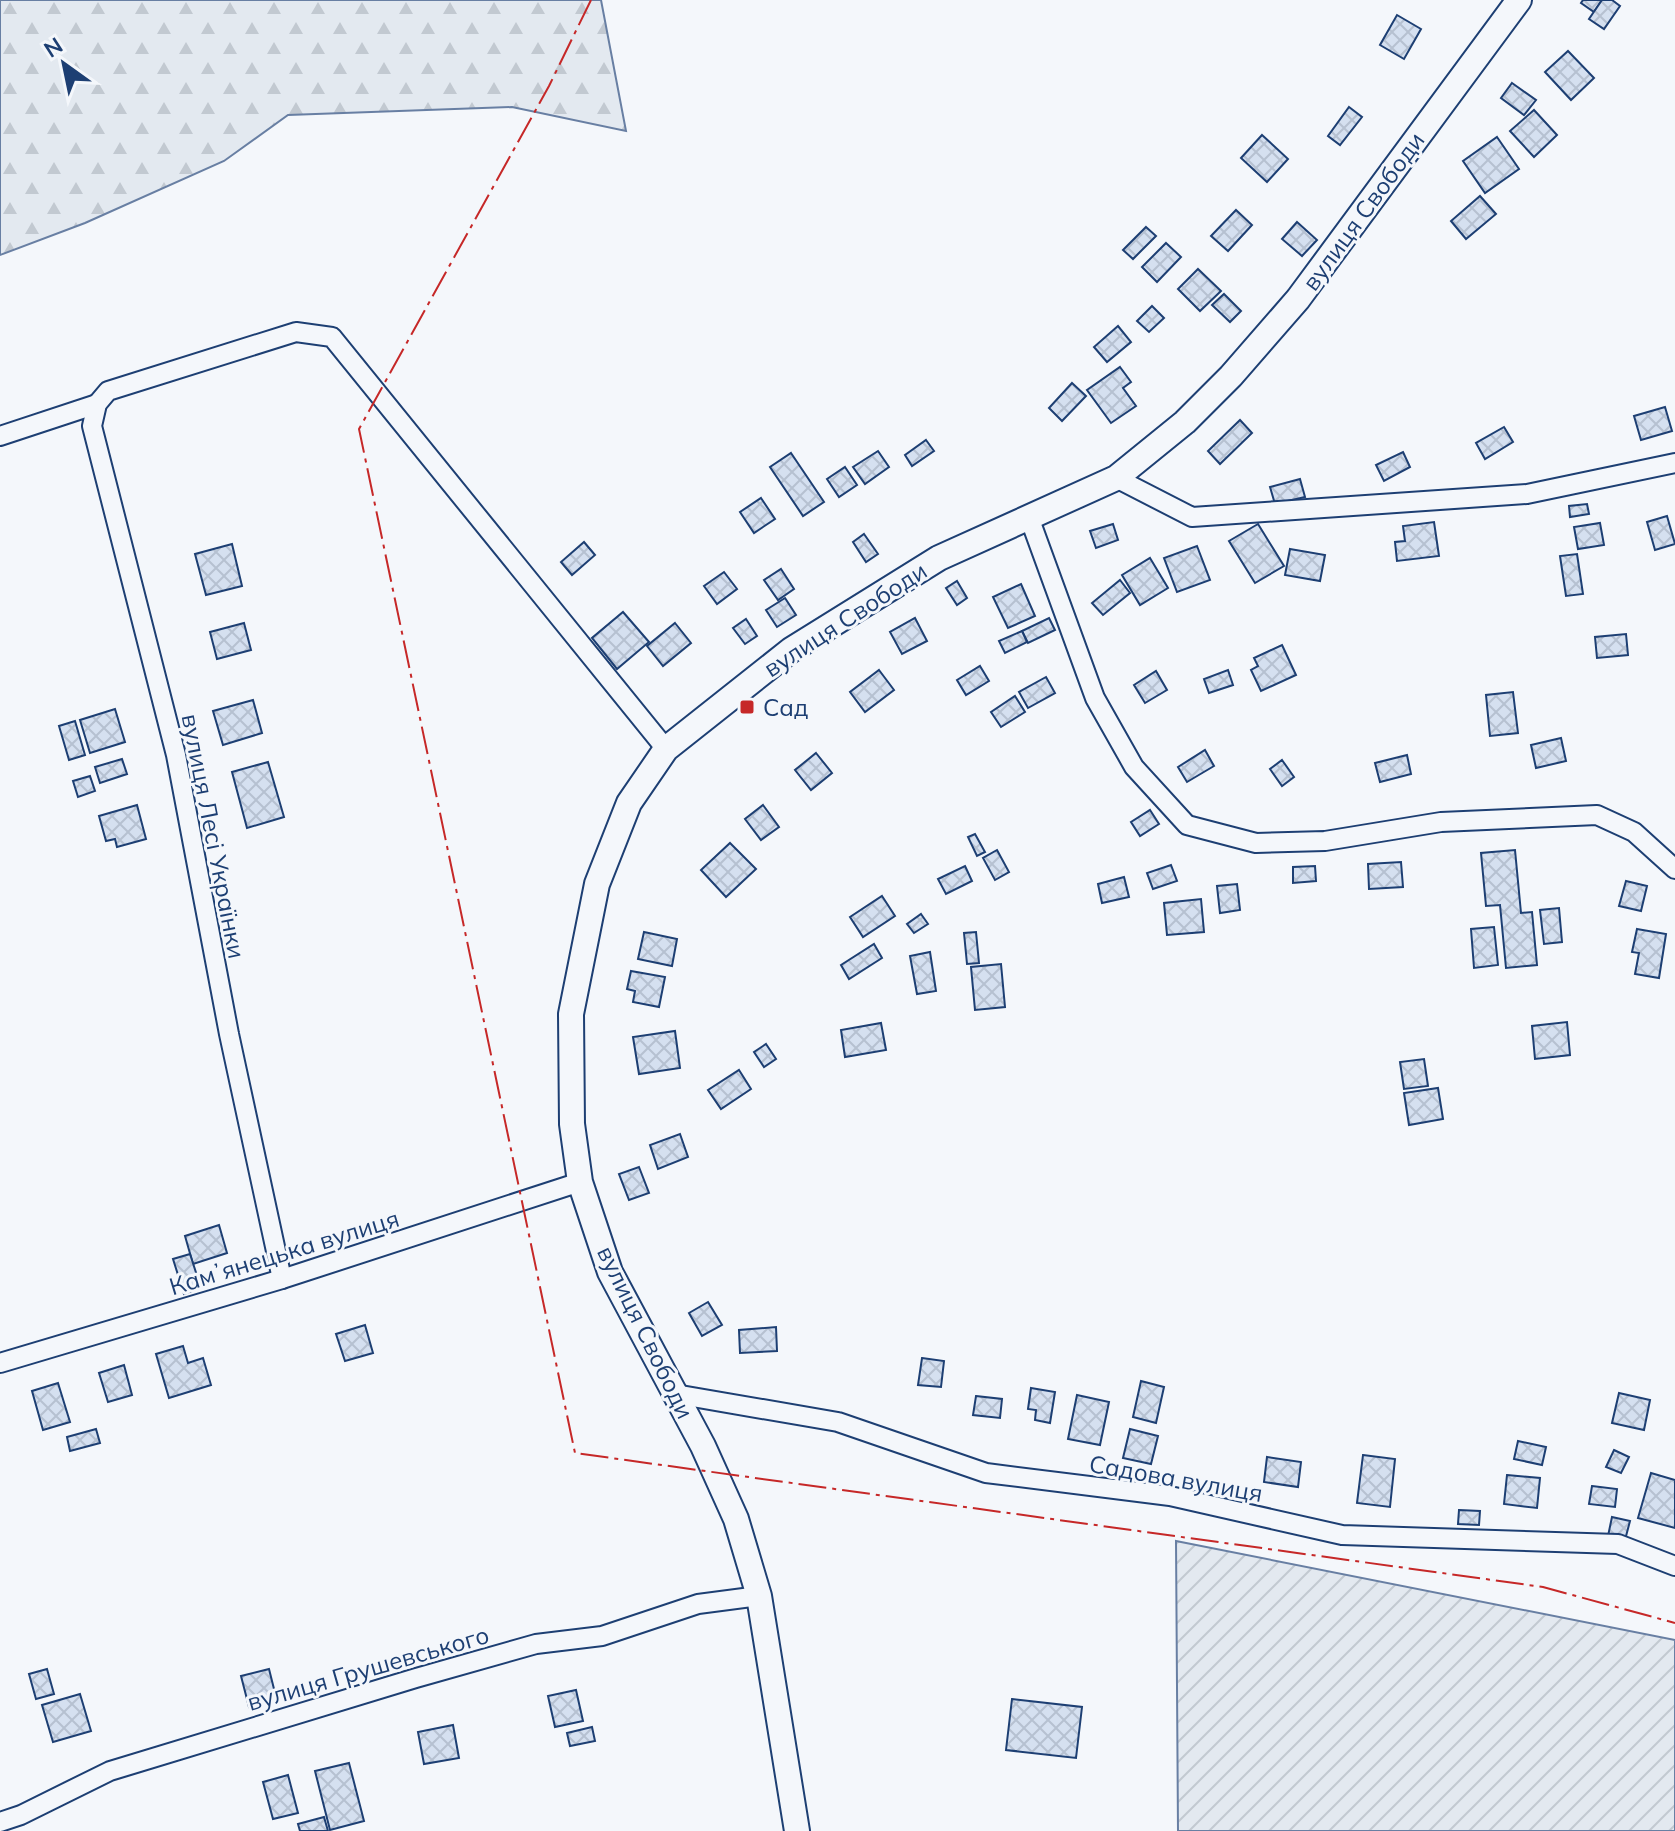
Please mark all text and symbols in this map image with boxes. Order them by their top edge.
north arrow [24,24,104,104]
text: N [39,31,68,63]
street label: вулиця Свободи [1295,126,1431,296]
street label: вулиця Свободи [758,555,932,683]
place label: Сад [763,692,808,722]
marker: Сад [738,698,756,716]
street label: вулиця Лесі Українки [176,711,252,961]
street label: Камʼянецька вулиця [166,1203,402,1301]
street label: вулиця Свободи [591,1241,701,1423]
street label: Садова вулиця [1087,1448,1265,1508]
street label: вулиця Грушевського [244,1619,492,1717]

